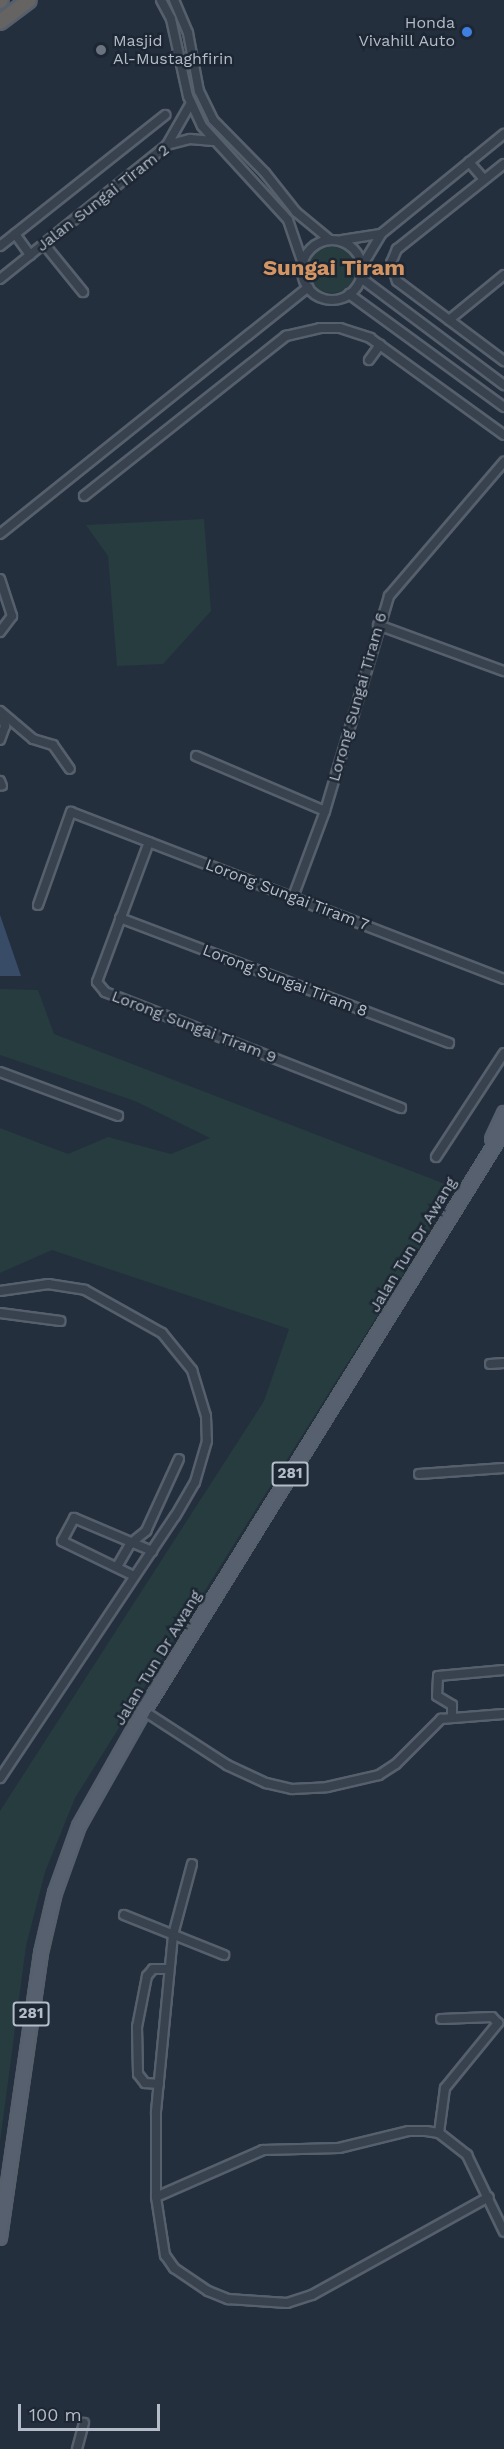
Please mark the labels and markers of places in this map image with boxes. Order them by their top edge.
place label: Honda Vivahill Auto [357,13,455,51]
marker: Honda Vivahill Auto [460,25,474,39]
place label: Masjid Al-Mustaghfirin [113,31,233,69]
marker: Masjid Al-Mustaghfirin [94,43,108,57]

